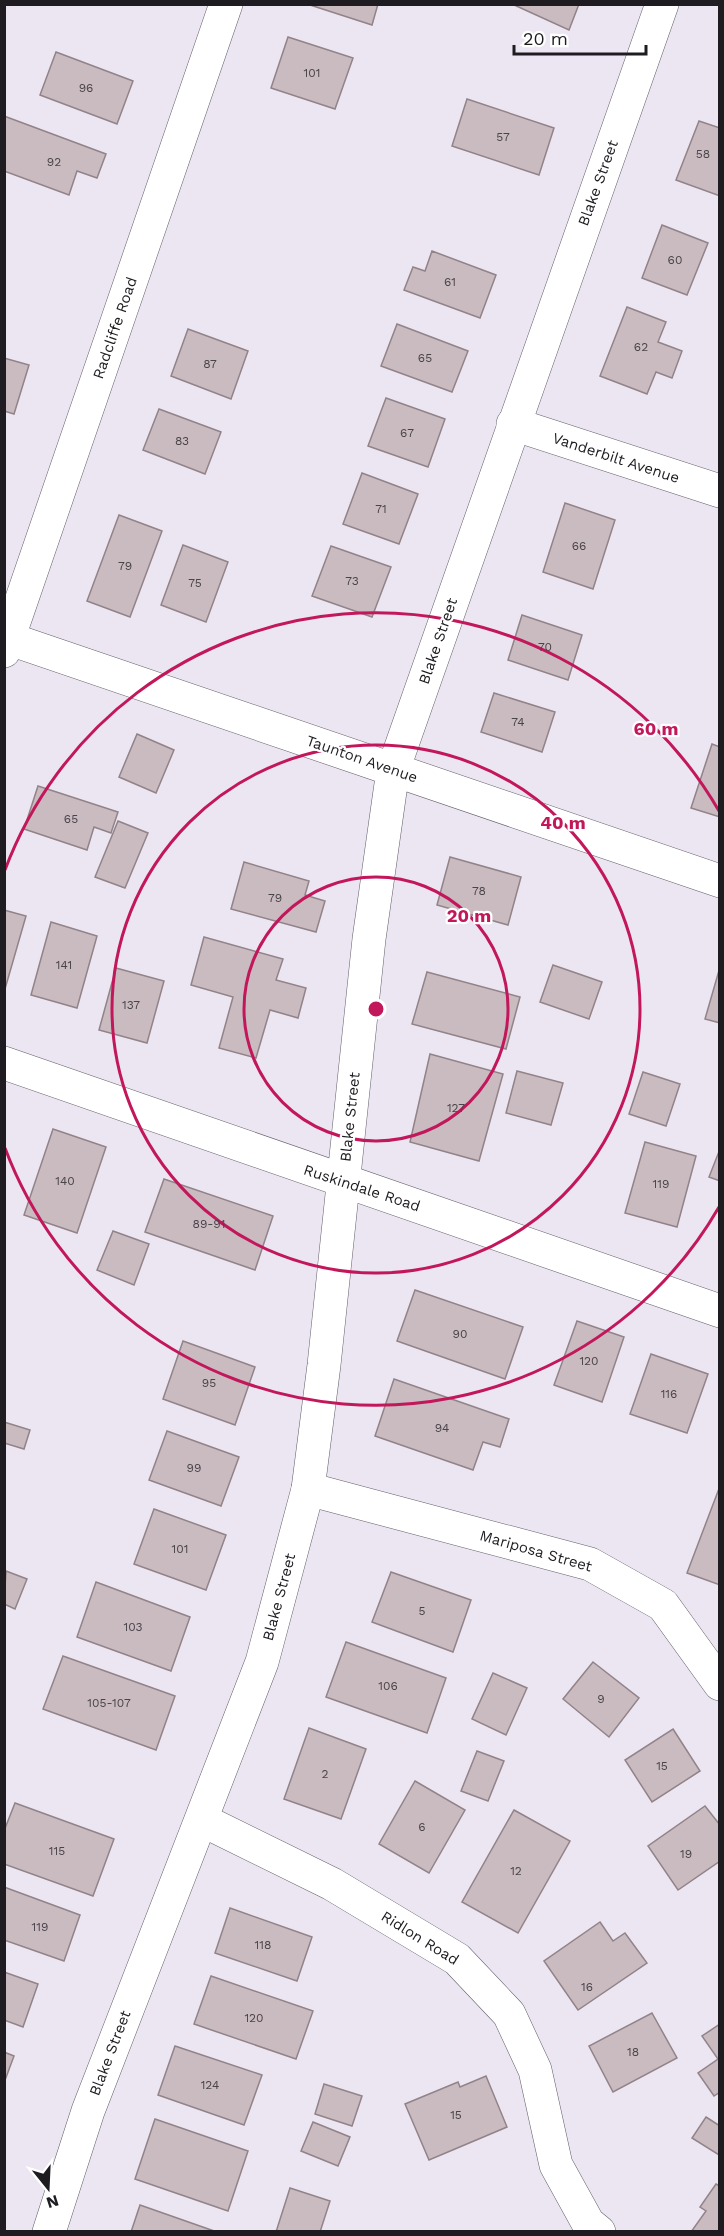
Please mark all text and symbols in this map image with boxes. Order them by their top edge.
scale bar [514,18,646,56]
text: 20 m [523,28,568,49]
house number: 101 [304,66,320,80]
house number: 96 [79,81,93,95]
house number: 57 [496,130,510,144]
street label: Blake Street [574,137,622,228]
house number: 58 [696,147,710,161]
house number: 92 [47,155,61,169]
house number: 60 [668,253,682,267]
street label: Radcliffe Road [89,275,141,381]
house number: 61 [444,275,456,289]
house number: 62 [634,340,648,354]
house number: 65 [418,351,432,365]
house number: 87 [203,357,217,371]
house number: 67 [400,426,414,440]
street label: Vanderbilt Avenue [550,429,682,487]
house number: 83 [175,434,189,448]
house number: 71 [375,502,387,516]
house number: 66 [572,539,586,553]
house number: 79 [118,559,132,573]
house number: 73 [345,574,359,588]
house number: 75 [188,576,202,590]
street label: Blake Street [415,595,461,686]
house number: 70 [538,640,552,654]
house number: 74 [511,715,525,729]
text: 60 m [634,718,678,739]
street label: Taunton Avenue [304,732,420,786]
house number: 65 [64,812,78,826]
text: 40 m [540,812,586,833]
house number: 78 [472,884,486,898]
house number: 79 [268,891,282,905]
text: 20 m [447,905,491,926]
house number: 141 [56,958,72,972]
house number: 137 [122,998,140,1012]
centre of rings [366,999,386,1019]
street label: Blake Street [336,1071,364,1163]
house number: 127 [447,1101,465,1115]
street label: Ruskindale Road [301,1161,423,1215]
house number: 140 [55,1174,75,1188]
house number: 119 [653,1177,669,1191]
house number: 89-91 [193,1217,225,1231]
house number: 90 [453,1327,467,1341]
house number: 120 [579,1354,599,1368]
house number: 95 [202,1376,216,1390]
house number: 116 [661,1387,677,1401]
house number: 94 [435,1421,449,1435]
house number: 99 [187,1461,201,1475]
street label: Mariposa Street [478,1526,595,1576]
house number: 101 [172,1542,188,1556]
street label: Blake Street [259,1550,300,1643]
house number: 5 [419,1604,426,1618]
house number: 103 [124,1620,142,1634]
house number: 106 [378,1679,398,1693]
house number: 9 [597,1692,605,1706]
house number: 105-107 [87,1696,131,1710]
house number: 15 [656,1759,668,1773]
house number: 2 [322,1767,329,1781]
house number: 6 [418,1820,426,1834]
house number: 115 [49,1844,65,1858]
house number: 19 [680,1847,692,1861]
house number: 12 [510,1864,522,1878]
street label: Ridlon Road [378,1907,462,1969]
house number: 119 [32,1920,48,1934]
house number: 118 [255,1938,271,1952]
house number: 16 [581,1980,593,1994]
street label: Blake Street [85,2007,135,2098]
house number: 120 [244,2011,264,2025]
house number: 18 [627,2045,639,2059]
house number: 124 [201,2078,219,2092]
house number: 15 [450,2108,462,2122]
north arrow [18,2158,78,2218]
text: N [44,2191,61,2213]

